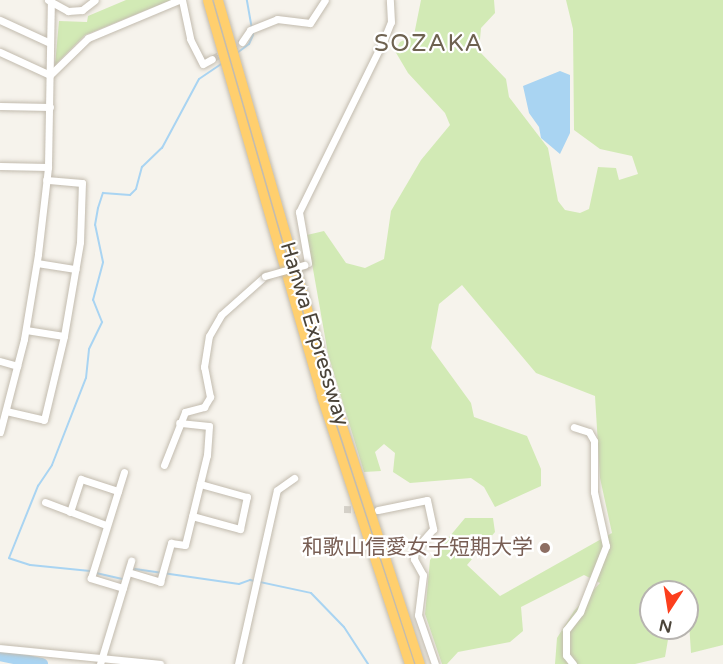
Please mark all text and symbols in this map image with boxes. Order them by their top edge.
district label: SOZAKA [374,30,484,58]
street label: Hanwa Expressway [274,239,354,429]
place label: 和歌山信愛女子短期大学 [302,535,533,561]
marker: 和歌山信愛女子短期大学 [538,541,552,555]
north arrow [639,580,699,640]
text: N [657,615,674,637]

